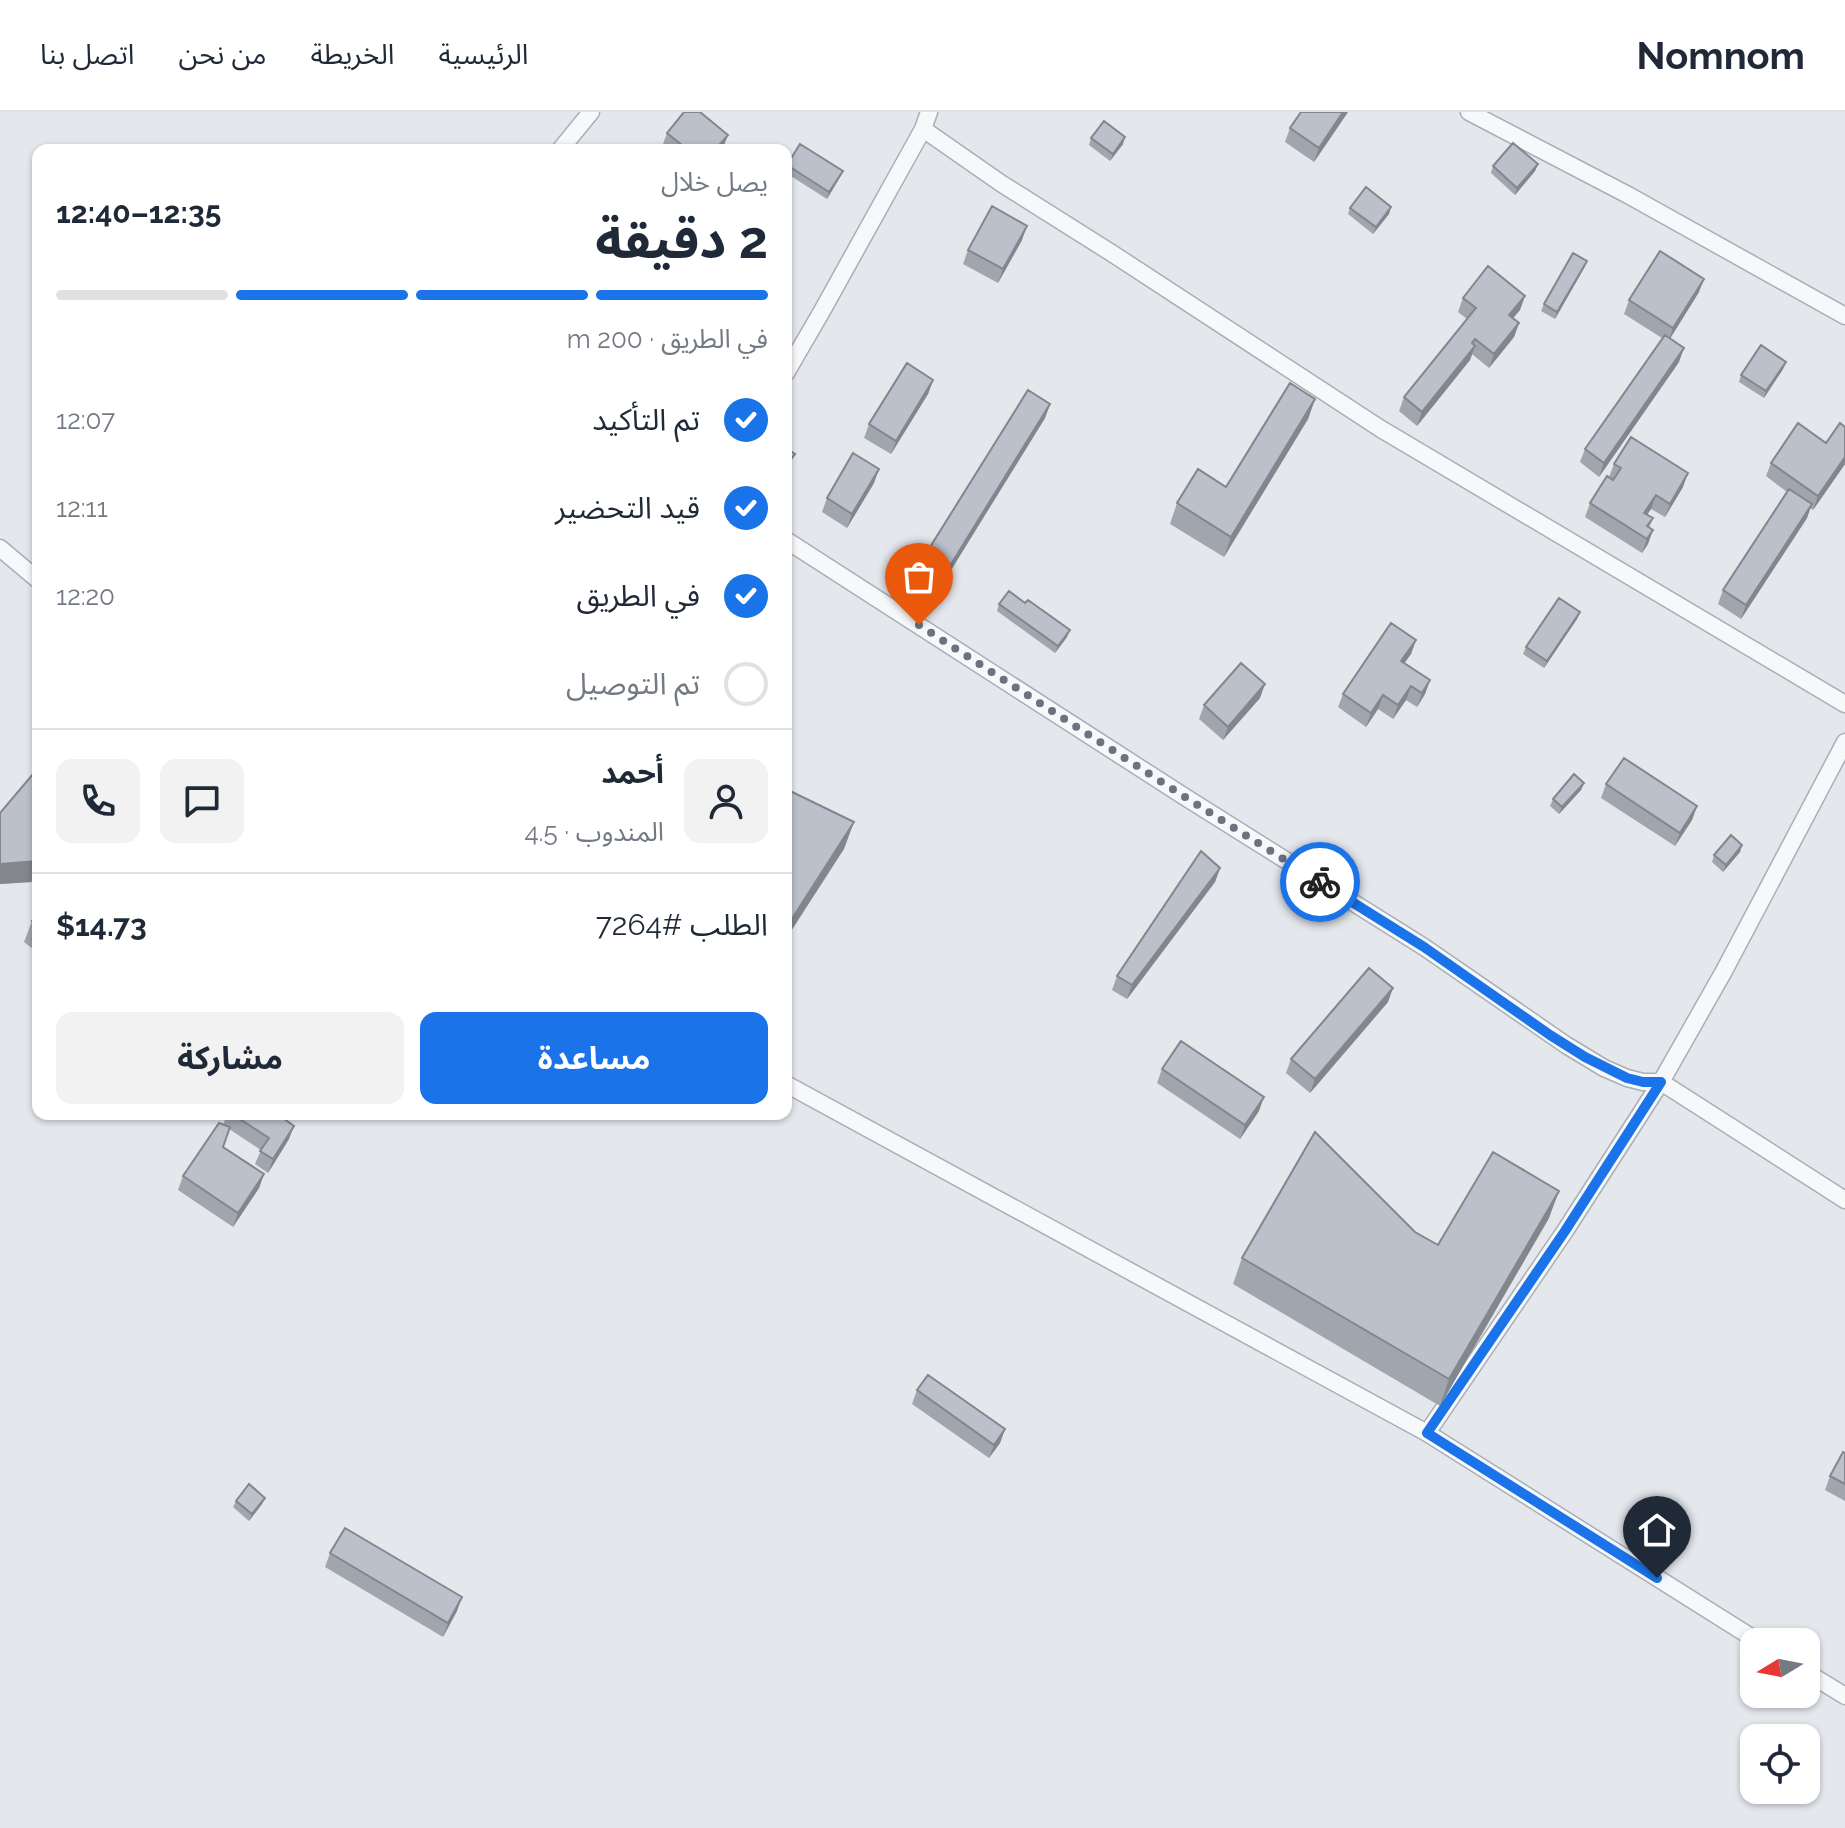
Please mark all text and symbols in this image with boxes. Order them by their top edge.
text: Nomnom [1637,33,1805,78]
text: اتصل بنا [40,38,134,71]
text: من نحن [178,38,267,71]
text: الخريطة [311,38,394,71]
text: الرئيسية [438,38,529,71]
text: يصل خلال [661,167,768,197]
text: 12:35–12:40 [56,195,221,230]
text: 2 دقيقة [595,209,768,270]
text: في الطريق · 200 m [567,324,768,354]
icon: check [724,398,768,442]
text: تم التأكيد [592,402,700,437]
text: 12:07 [56,405,115,435]
icon: check [724,486,768,530]
text: قيد التحضير [555,490,700,525]
text: 12:11 [56,493,108,523]
pin [885,543,953,625]
icon: bag [897,555,941,599]
icon: check [724,574,768,618]
text: في الطريق [576,578,700,613]
text: 12:20 [56,581,115,611]
text: تم التوصيل [566,666,700,701]
text: أحمد [601,755,664,790]
button: phone [56,759,140,843]
button: chat [160,759,244,843]
button: person [684,759,768,843]
text: المندوب · 4.5 [524,817,664,847]
courier [1280,842,1360,922]
icon: bike [1298,860,1342,904]
text: الطلب #7264 [596,907,768,942]
text: $14.73 [56,908,147,943]
button: مشاركة [56,1012,404,1104]
button: مساعدة [420,1012,768,1104]
pin [1623,1496,1691,1578]
icon: home [1635,1508,1679,1552]
north arrow [1740,1628,1820,1708]
map controls [1740,1628,1820,1804]
button: locate [1740,1724,1820,1804]

